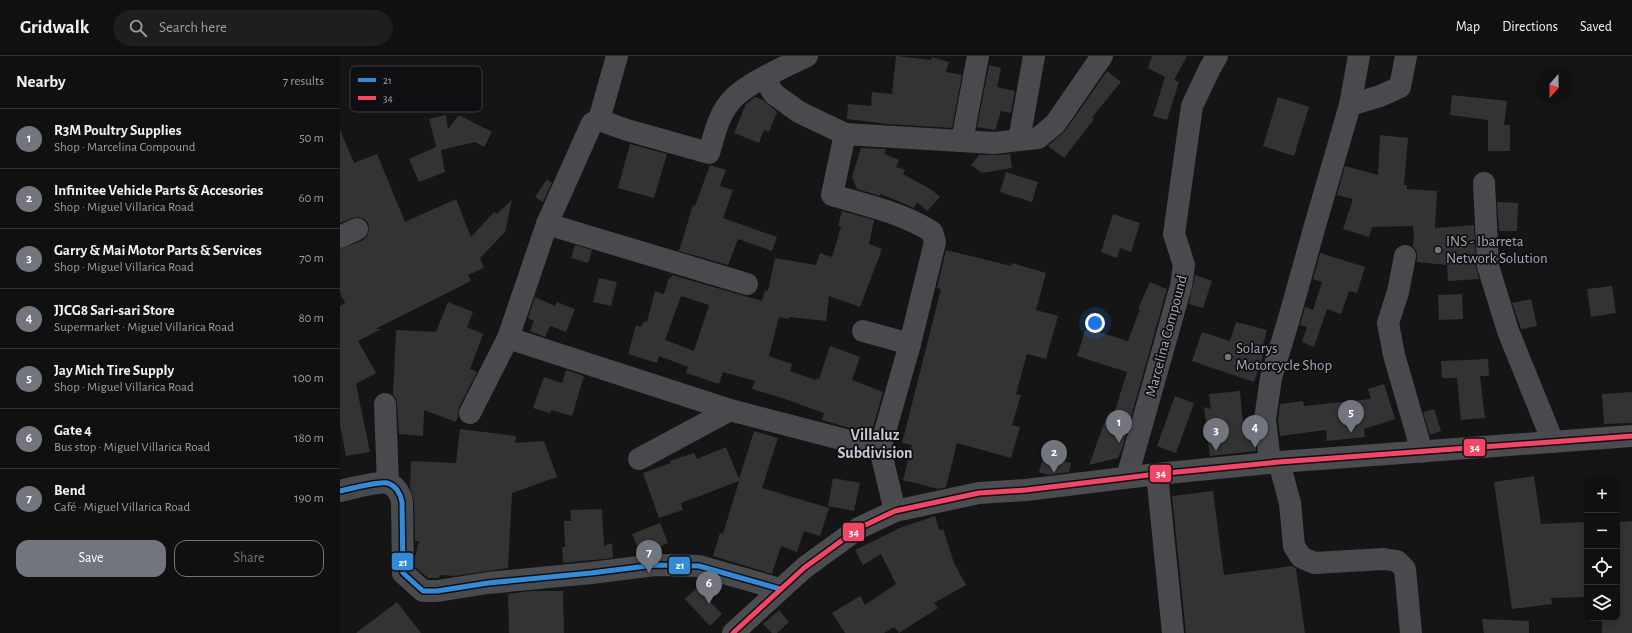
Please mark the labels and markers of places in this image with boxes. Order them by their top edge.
place label: INS - Ibarreta Network Solution [1446,234,1548,266]
marker: INS - Ibarreta Network Solution [1433,245,1443,255]
place label: Solarys Motorcycle Shop [1236,341,1332,373]
marker: Solarys Motorcycle Shop [1223,352,1233,362]
pin: 5 [1338,400,1364,433]
pin: 1 [1106,410,1132,443]
pin: 4 [1242,415,1268,448]
pin: 3 [1203,418,1229,451]
pin: 2 [1041,440,1067,473]
pin: 7 [636,540,662,573]
pin: 6 [696,571,722,604]

